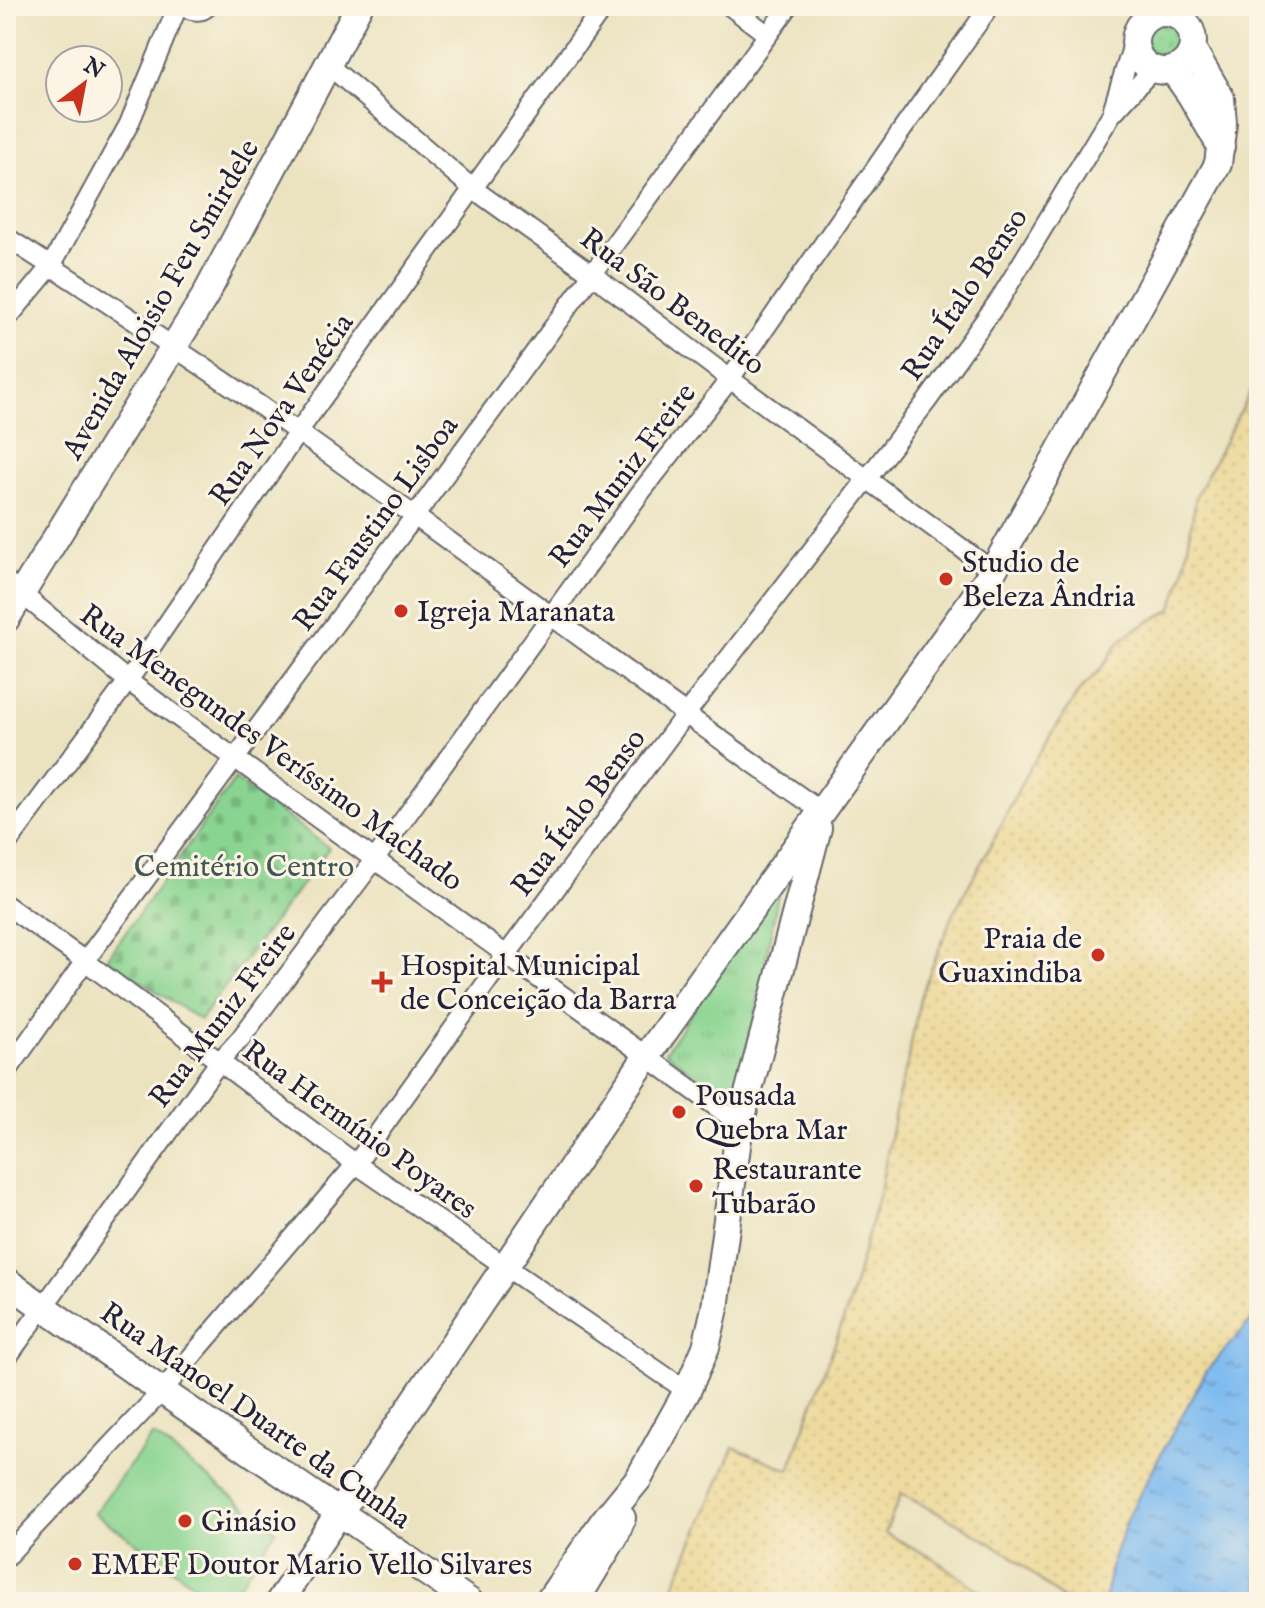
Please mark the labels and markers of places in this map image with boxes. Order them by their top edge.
place label: Studio de Beleza Ândria [962,545,1135,617]
marker: Studio de Beleza Ândria [937,570,955,588]
place label: Igreja Maranata [417,594,615,632]
marker: Igreja Maranata [392,602,410,620]
place label: Praia de Guaxindiba [938,921,1082,993]
marker: Praia de Guaxindiba [1089,946,1107,964]
place label: Hospital Municipal de Conceição da Barra [400,948,676,1020]
marker: Hospital Municipal de Conceição da Barra [371,971,393,993]
place label: Pousada Quebra Mar [695,1078,848,1150]
marker: Pousada Quebra Mar [670,1103,688,1121]
place label: Restaurante Tubarão [712,1152,862,1224]
marker: Restaurante Tubarão [687,1177,705,1195]
place label: Ginásio [201,1504,296,1542]
marker: Ginásio [176,1512,194,1530]
place label: EMEF Doutor Mario Vello Silvares [91,1547,532,1585]
marker: EMEF Doutor Mario Vello Silvares [66,1555,84,1573]

